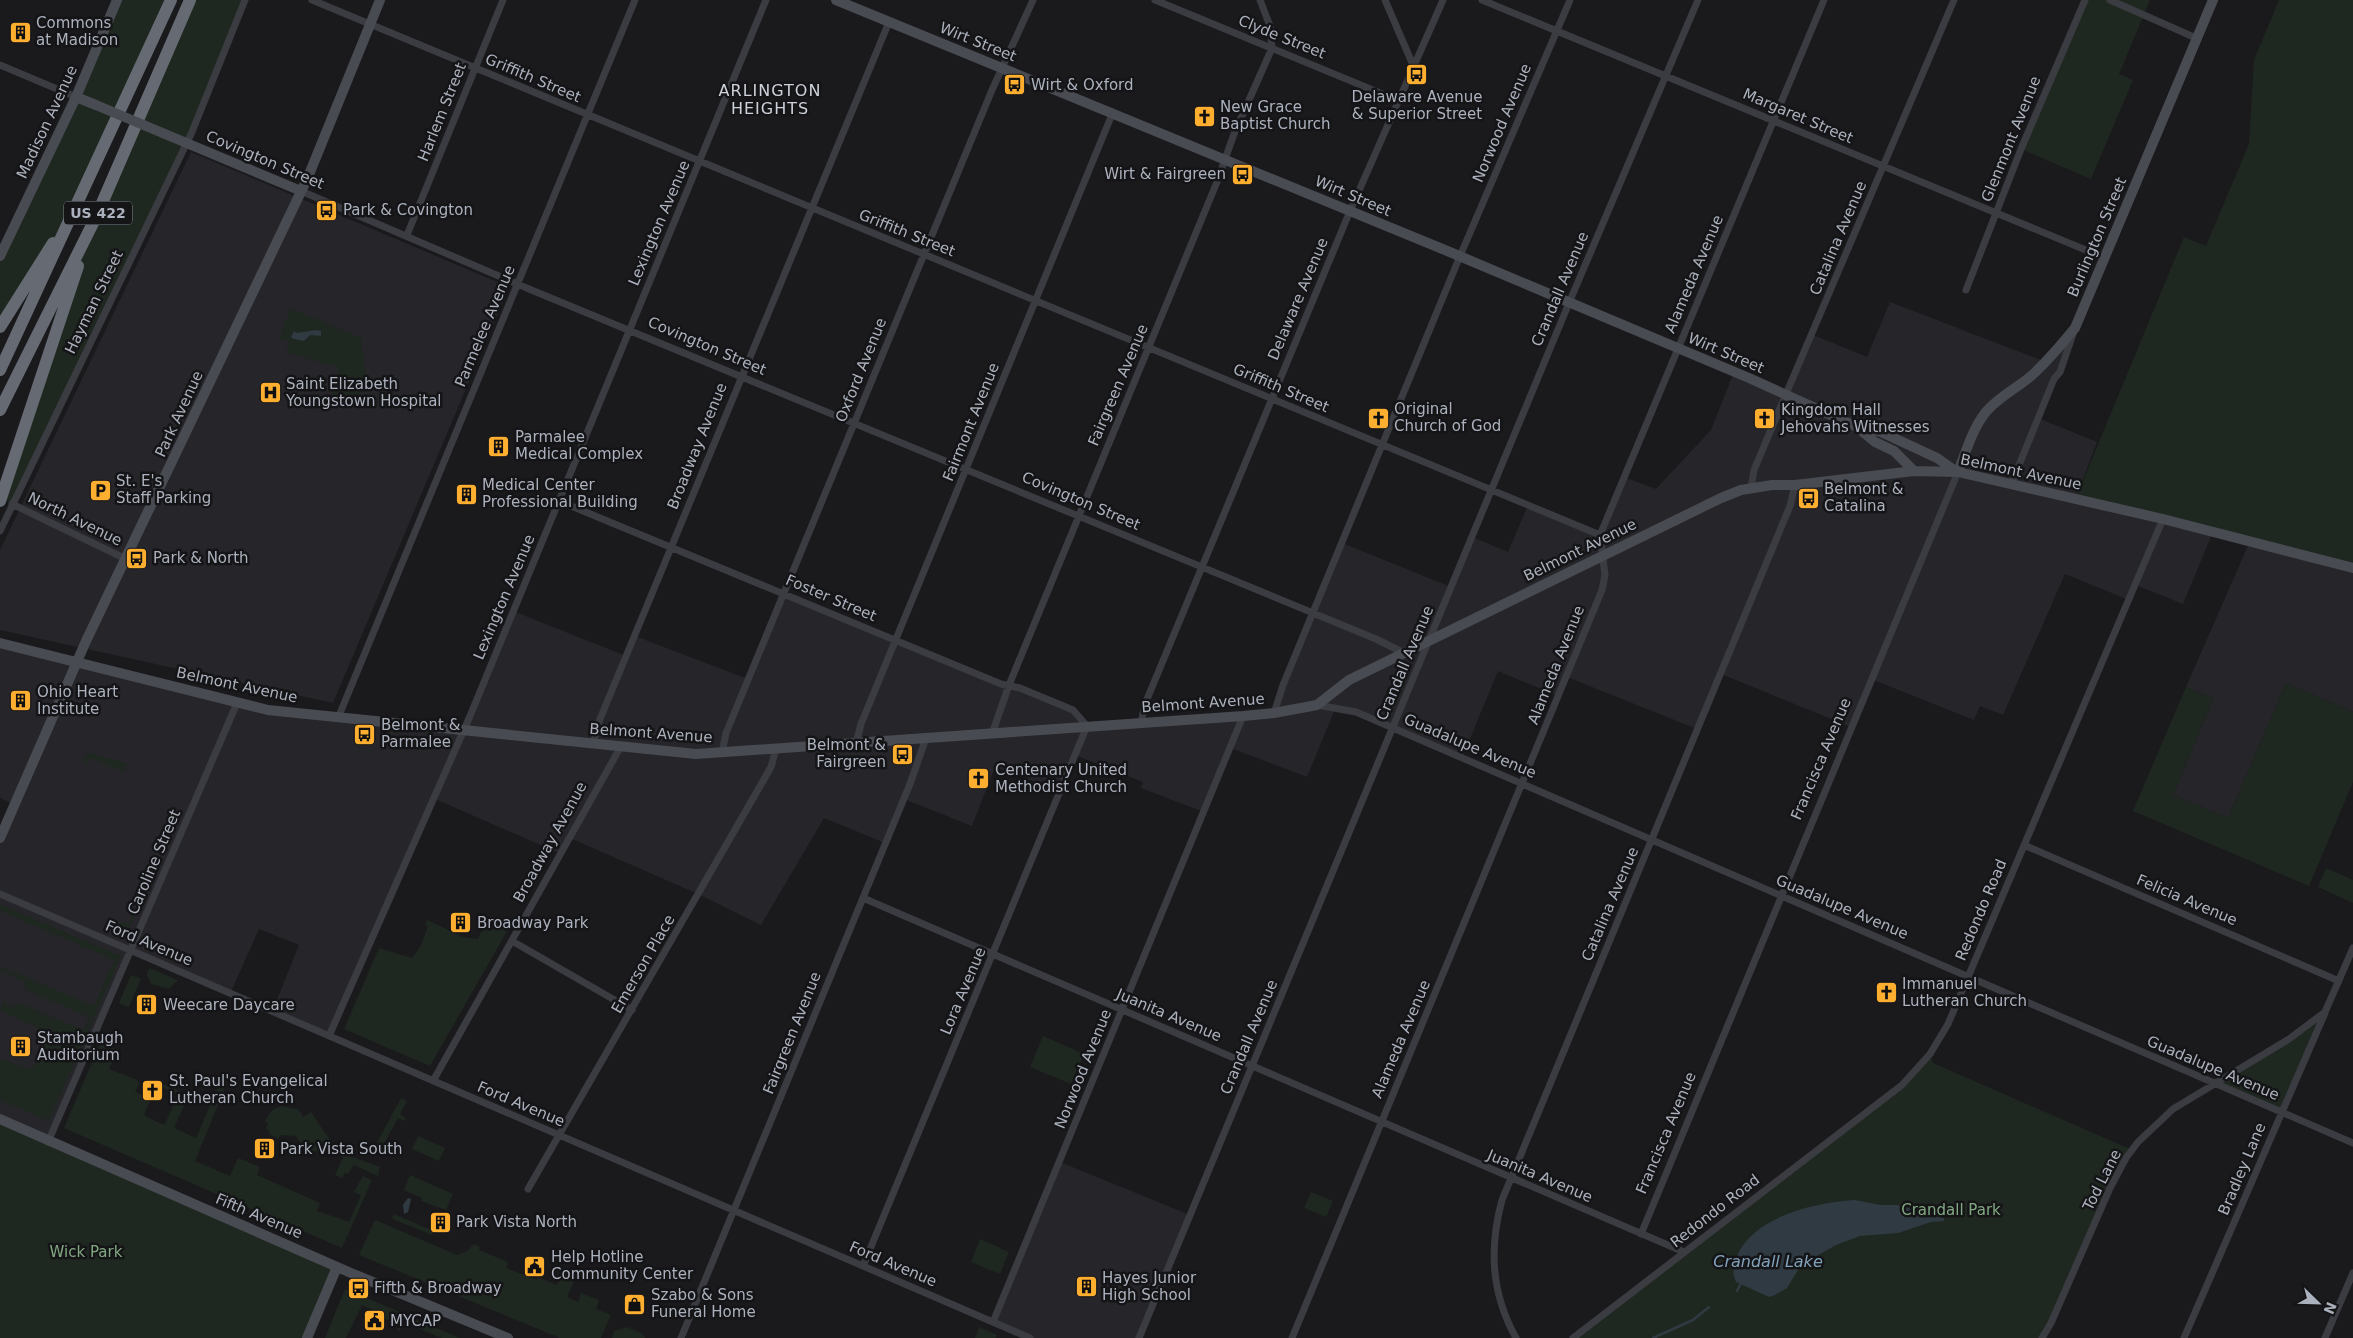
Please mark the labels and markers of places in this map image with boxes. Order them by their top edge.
place label: Commons at Madison [36,14,118,49]
building icon: Commons at Madison [8,20,32,44]
bus stop icon: Delaware Avenue & Superior Street [1405,62,1429,86]
bus stop icon: Wirt & Oxford [1003,73,1027,97]
place label: Wirt & Oxford [1031,76,1134,94]
place label: Delaware Avenue & Superior Street [1351,88,1483,123]
place label: New Grace Baptist Church [1220,98,1331,133]
church icon: New Grace Baptist Church [1192,104,1216,128]
bus stop icon: Wirt & Fairgreen [1230,162,1254,186]
place label: Wirt & Fairgreen [1104,165,1226,183]
bus stop icon: Park & Covington [315,198,339,222]
place label: Park & Covington [343,201,473,219]
place label: Saint Elizabeth Youngstown Hospital [285,375,442,410]
hospital icon: Saint Elizabeth Youngstown Hospital [258,381,282,405]
place label: Original Church of God [1394,400,1501,435]
place label: Kingdom Hall Jehovahs Witnesses [1780,401,1930,436]
church icon: Original Church of God [1366,406,1390,430]
church icon: Kingdom Hall Jehovahs Witnesses [1753,407,1777,431]
place label: Parmalee Medical Complex [515,428,643,463]
building icon: Parmalee Medical Complex [487,434,511,458]
place label: St. E's Staff Parking [116,472,211,507]
place label: Medical Center Professional Building [482,476,638,511]
parking icon: St. E's Staff Parking [88,478,112,502]
place label: Belmont & Catalina [1824,480,1904,515]
building icon: Medical Center Professional Building [454,482,478,506]
bus stop icon: Belmont & Catalina [1796,486,1820,510]
bus stop icon: Park & North [125,546,149,570]
place label: Park & North [153,549,249,567]
place label: Ohio Heart Institute [37,683,118,718]
building icon: Ohio Heart Institute [9,689,33,713]
place label: Belmont & Parmalee [381,716,461,751]
bus stop icon: Belmont & Parmalee [353,722,377,746]
place label: Belmont & Fairgreen [807,736,886,771]
bus stop icon: Belmont & Fairgreen [890,742,914,766]
place label: Centenary United Methodist Church [995,761,1127,796]
church icon: Centenary United Methodist Church [967,767,991,791]
building icon: Broadway Park [449,911,473,935]
place label: Broadway Park [477,914,589,932]
place label: Immanuel Lutheran Church [1902,975,2027,1010]
church icon: Immanuel Lutheran Church [1874,981,1898,1005]
building icon: Weecare Daycare [135,993,159,1017]
place label: Weecare Daycare [163,996,295,1014]
place label: Stambaugh Auditorium [37,1029,123,1064]
building icon: Stambaugh Auditorium [9,1035,33,1059]
place label: St. Paul's Evangelical Lutheran Church [169,1072,328,1107]
church icon: St. Paul's Evangelical Lutheran Church [141,1078,165,1102]
building icon: Park Vista South [252,1137,276,1161]
place label: Park Vista South [280,1140,403,1158]
building icon: Park Vista North [428,1210,452,1234]
place label: Park Vista North [456,1213,577,1231]
place label: Help Hotline Community Center [551,1248,694,1283]
public building icon: Help Hotline Community Center [523,1254,547,1278]
place label: Hayes Junior High School [1102,1269,1197,1304]
building icon: Hayes Junior High School [1074,1275,1098,1299]
bus stop icon: Fifth & Broadway [346,1276,370,1300]
place label: Fifth & Broadway [374,1279,502,1297]
place label: Szabo & Sons Funeral Home [651,1286,756,1321]
shop icon: Szabo & Sons Funeral Home [623,1292,647,1316]
public building icon: MYCAP [362,1309,386,1333]
place label: MYCAP [390,1312,441,1330]

